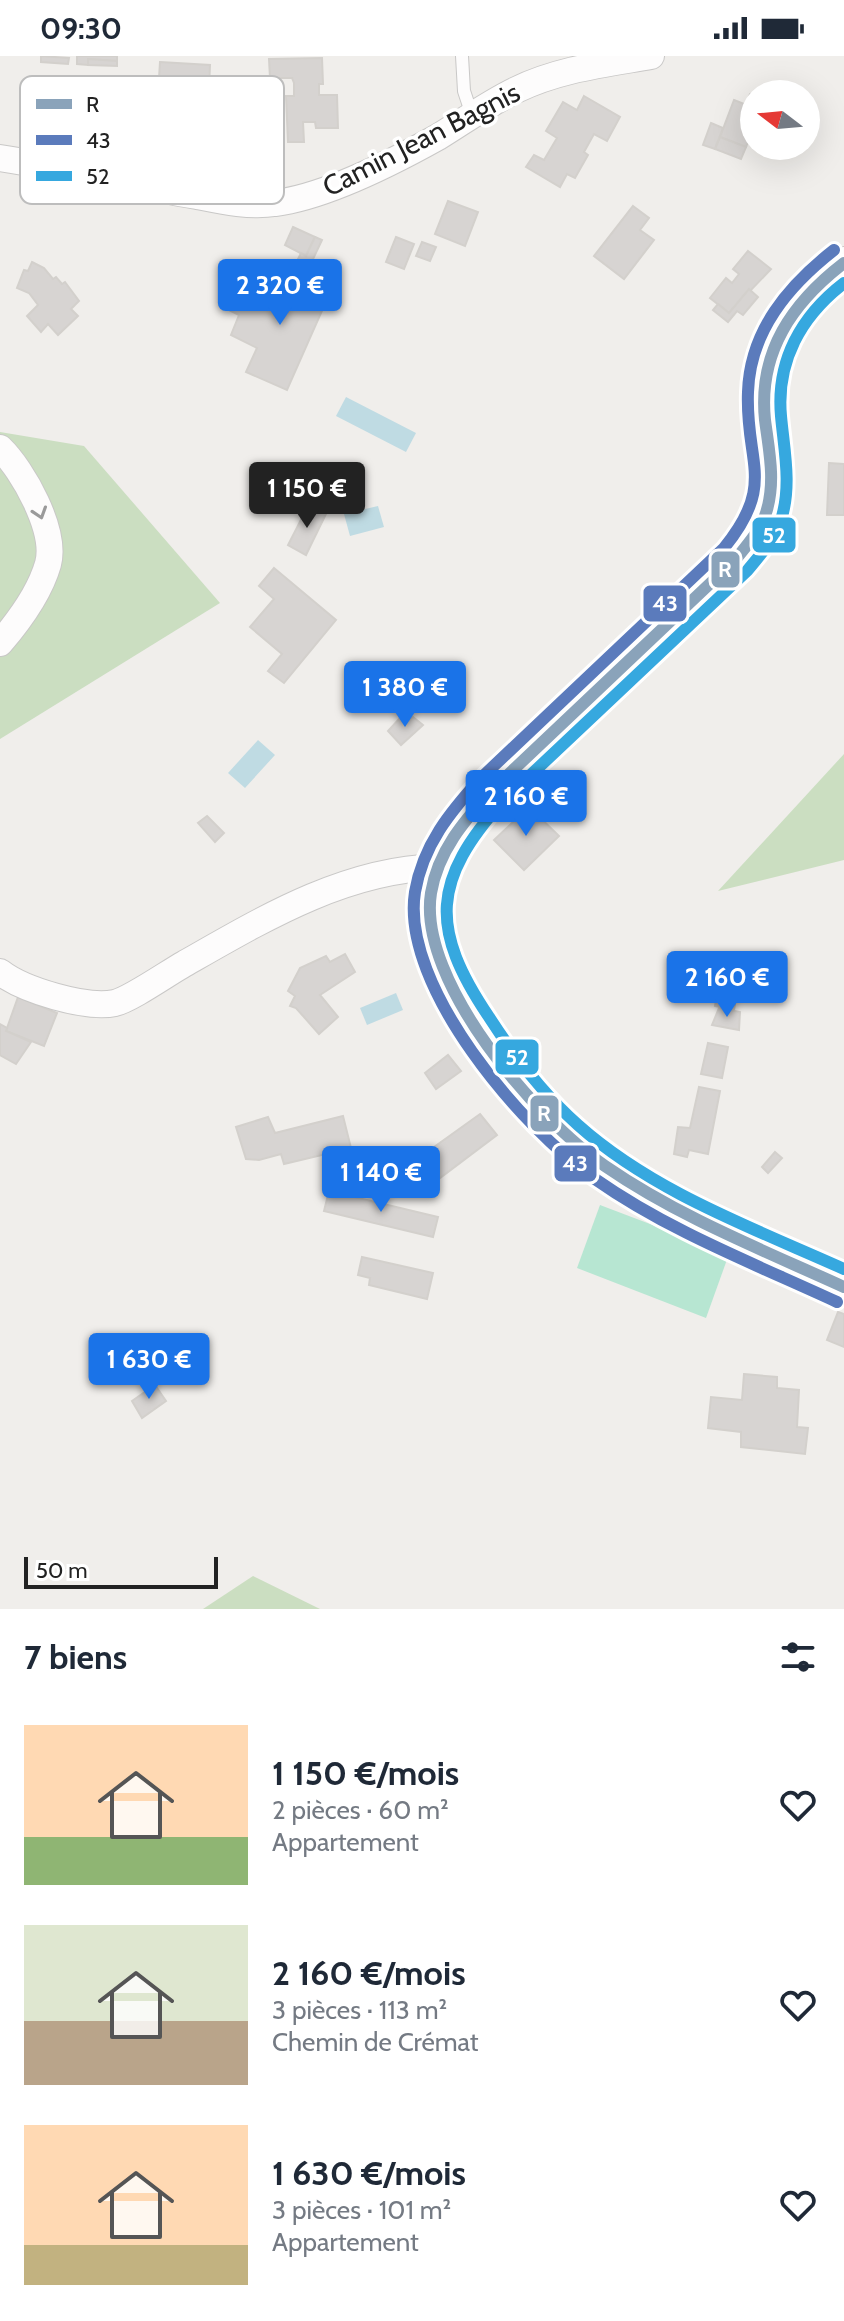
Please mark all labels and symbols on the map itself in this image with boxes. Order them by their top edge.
street label: Camin Jean Bagnis [317,75,525,203]
legend [20,76,284,204]
north arrow [740,80,820,160]
text: R [86,91,99,118]
text: 43 [86,127,111,154]
text: 52 [86,163,109,190]
pin: 2 320 € [206,259,354,327]
pin: 1 150 € [233,462,381,530]
one-way arrow [31,506,47,519]
line badge: 52 [751,516,797,554]
text: 52 [762,522,786,549]
line badge: R [710,550,741,589]
text: R [718,556,732,583]
line badge: 43 [642,584,688,623]
text: 43 [652,590,678,617]
pin: 1 380 € [331,661,479,729]
pin: 2 160 € [452,770,600,838]
pin: 2 160 € [653,951,801,1019]
line badge: 52 [494,1038,540,1076]
text: 52 [505,1044,529,1071]
line badge: R [529,1094,560,1133]
text: R [537,1100,551,1127]
line badge: 43 [553,1144,598,1183]
pin: 1 140 € [307,1146,455,1214]
text: 43 [562,1150,588,1177]
pin: 1 630 € [75,1333,223,1401]
scale bar [24,1553,218,1589]

